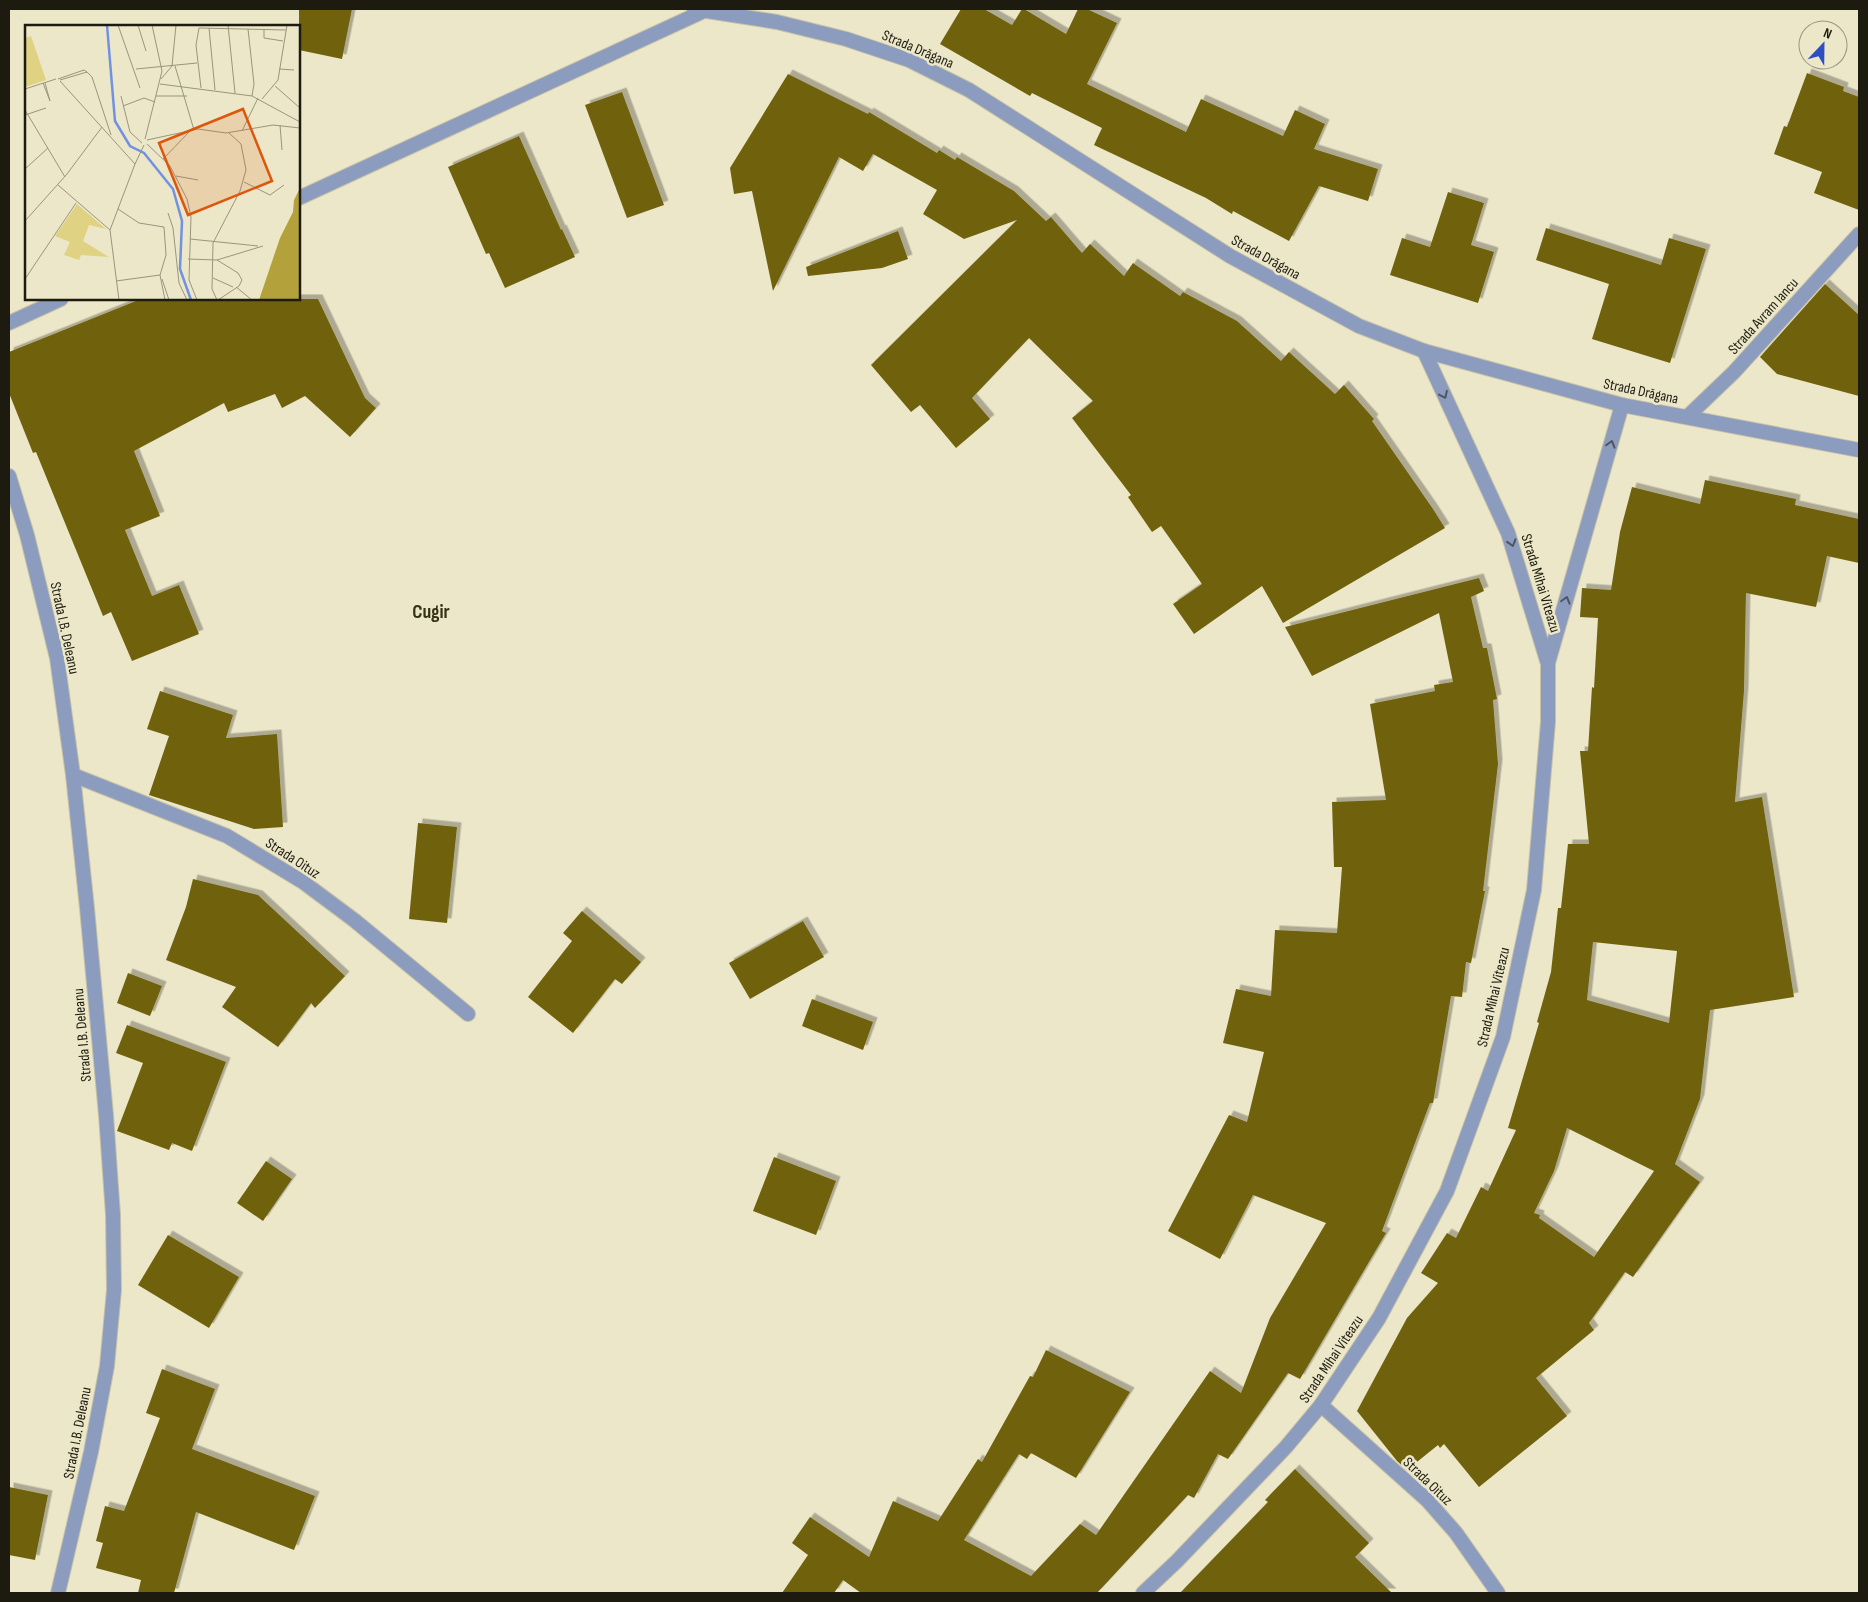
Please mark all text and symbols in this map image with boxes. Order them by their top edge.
north arrow [1798,20,1848,70]
text: N [1821,24,1834,43]
inset map [25,25,300,300]
street label: Strada Drăgana [879,26,957,73]
street label: Strada Drăgana [1228,231,1304,284]
street label: Strada Avram Iancu [1724,274,1803,359]
street label: Strada Drăgana [1602,374,1680,409]
one-way arrow [1438,390,1449,399]
one-way arrow [1605,440,1615,448]
street label: Strada Mihai Viteazu [1517,532,1564,635]
one-way arrow [1506,539,1516,547]
street label: Strada I.B. Deleanu [45,580,84,676]
one-way arrow [1561,596,1571,605]
district label: Cugir [412,600,450,624]
street label: Strada Oituz [262,834,324,884]
street label: Strada Mihai Viteazu [1473,945,1514,1049]
street label: Strada I.B. Deleanu [69,988,96,1082]
street label: Strada Mihai Viteazu [1295,1312,1368,1407]
street label: Strada I.B. Deleanu [59,1385,96,1481]
street label: Strada Oituz [1399,1453,1457,1510]

